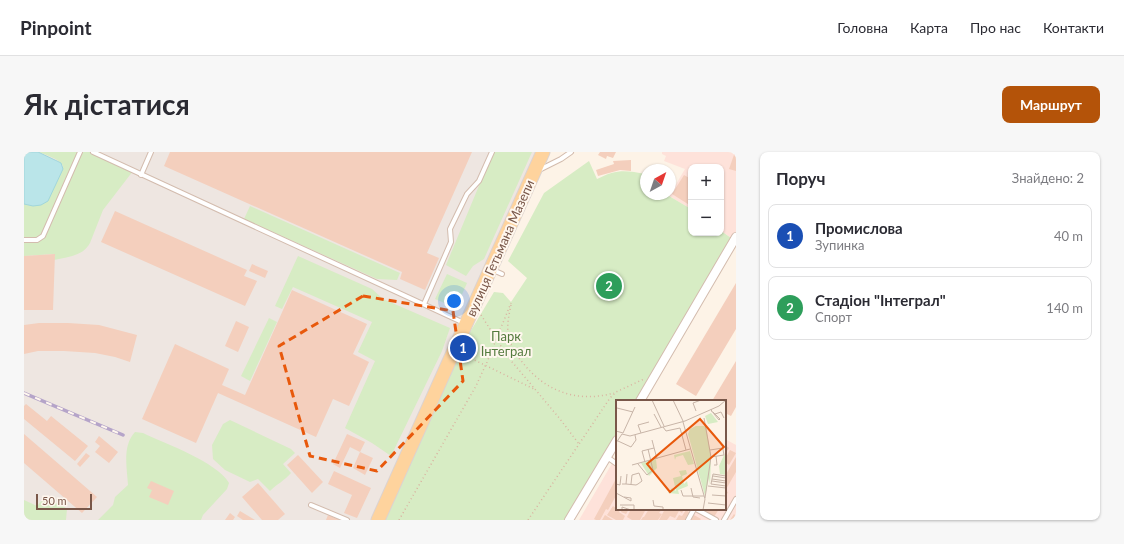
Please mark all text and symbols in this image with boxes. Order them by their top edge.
text: Pinpoint [20,16,91,39]
text: Головна [837,19,888,36]
text: Карта [910,19,948,36]
text: Про нас [970,19,1021,36]
text: Контакти [1043,19,1104,36]
button: Маршрут [1002,86,1100,123]
text: Як дістатися [24,87,190,121]
north arrow [640,164,676,200]
map controls [688,164,724,236]
button: + [688,164,724,200]
text: Поруч [776,168,826,189]
text: Знайдено: 2 [1012,170,1084,186]
street label: вулиця Гетьмана Мазепи [463,177,537,319]
button: − [688,200,724,236]
text: Промислова [815,219,903,237]
text: 1 [786,228,794,244]
text: 40 m [1054,228,1083,244]
text: Зупинка [815,237,864,253]
pin: 2 [596,271,622,301]
your location [444,291,464,311]
text: Стадіон "Інтеграл" [815,291,946,309]
text: 2 [786,300,794,316]
text: 140 m [1046,300,1083,316]
text: Спорт [815,309,852,325]
park label: Парк Інтеграл [481,328,531,359]
pin: 1 [450,333,476,363]
inset map [616,400,726,510]
scale bar [36,492,92,511]
text: 50 m [42,494,67,507]

